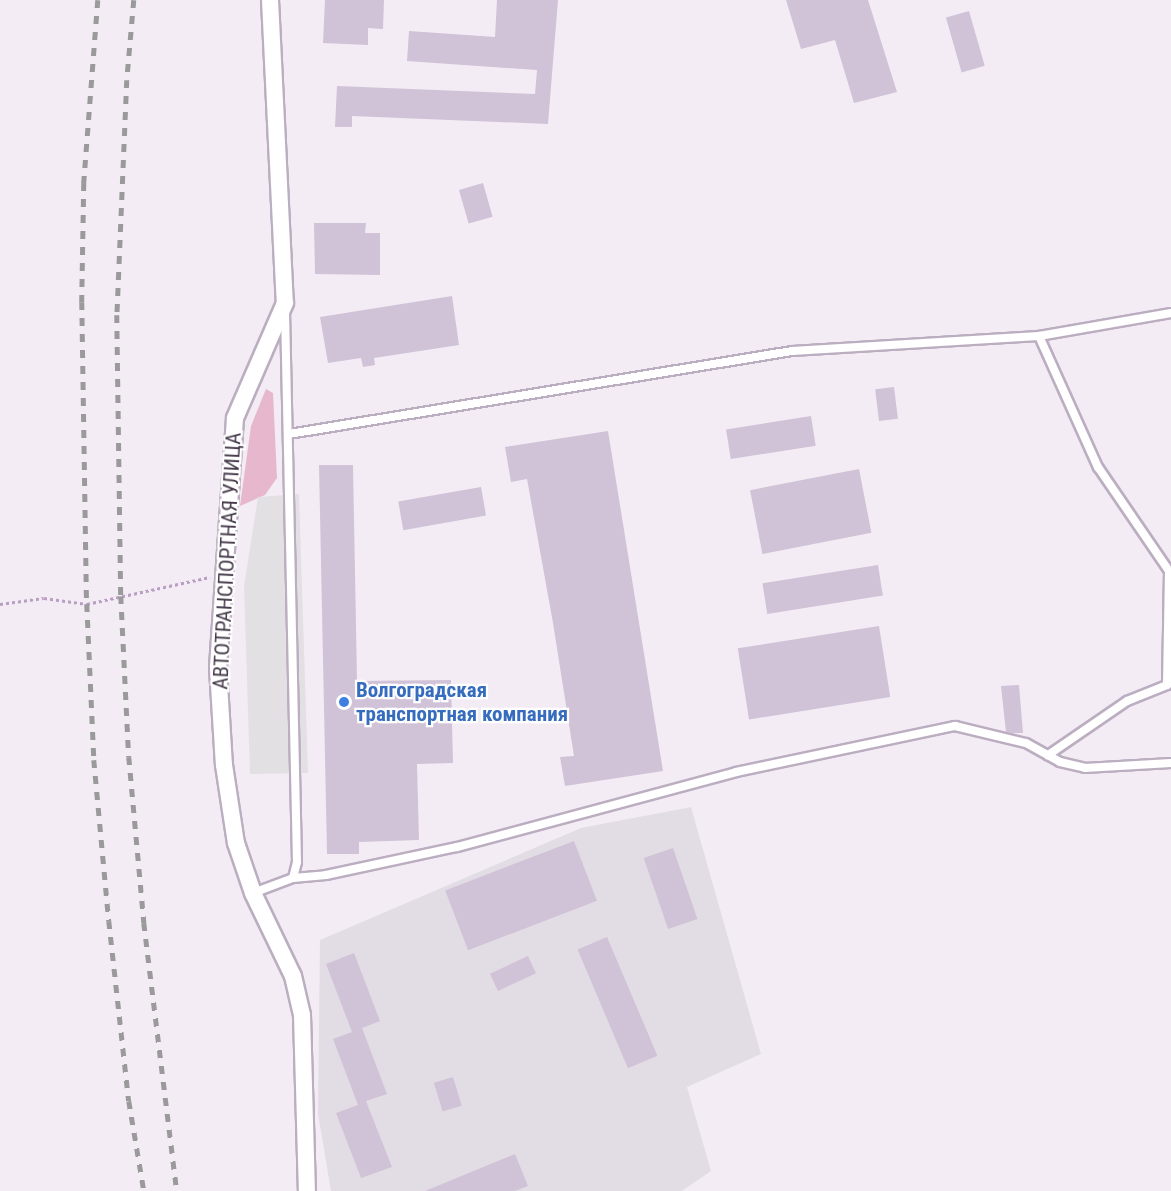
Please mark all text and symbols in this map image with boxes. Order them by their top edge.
street label: АВТОТРАНСПОРТНАЯ УЛИЦА [208,432,246,690]
place label: Волгоградская транспортная компания [356,677,568,727]
marker: Волгоградская транспортная компания [337,695,351,709]

